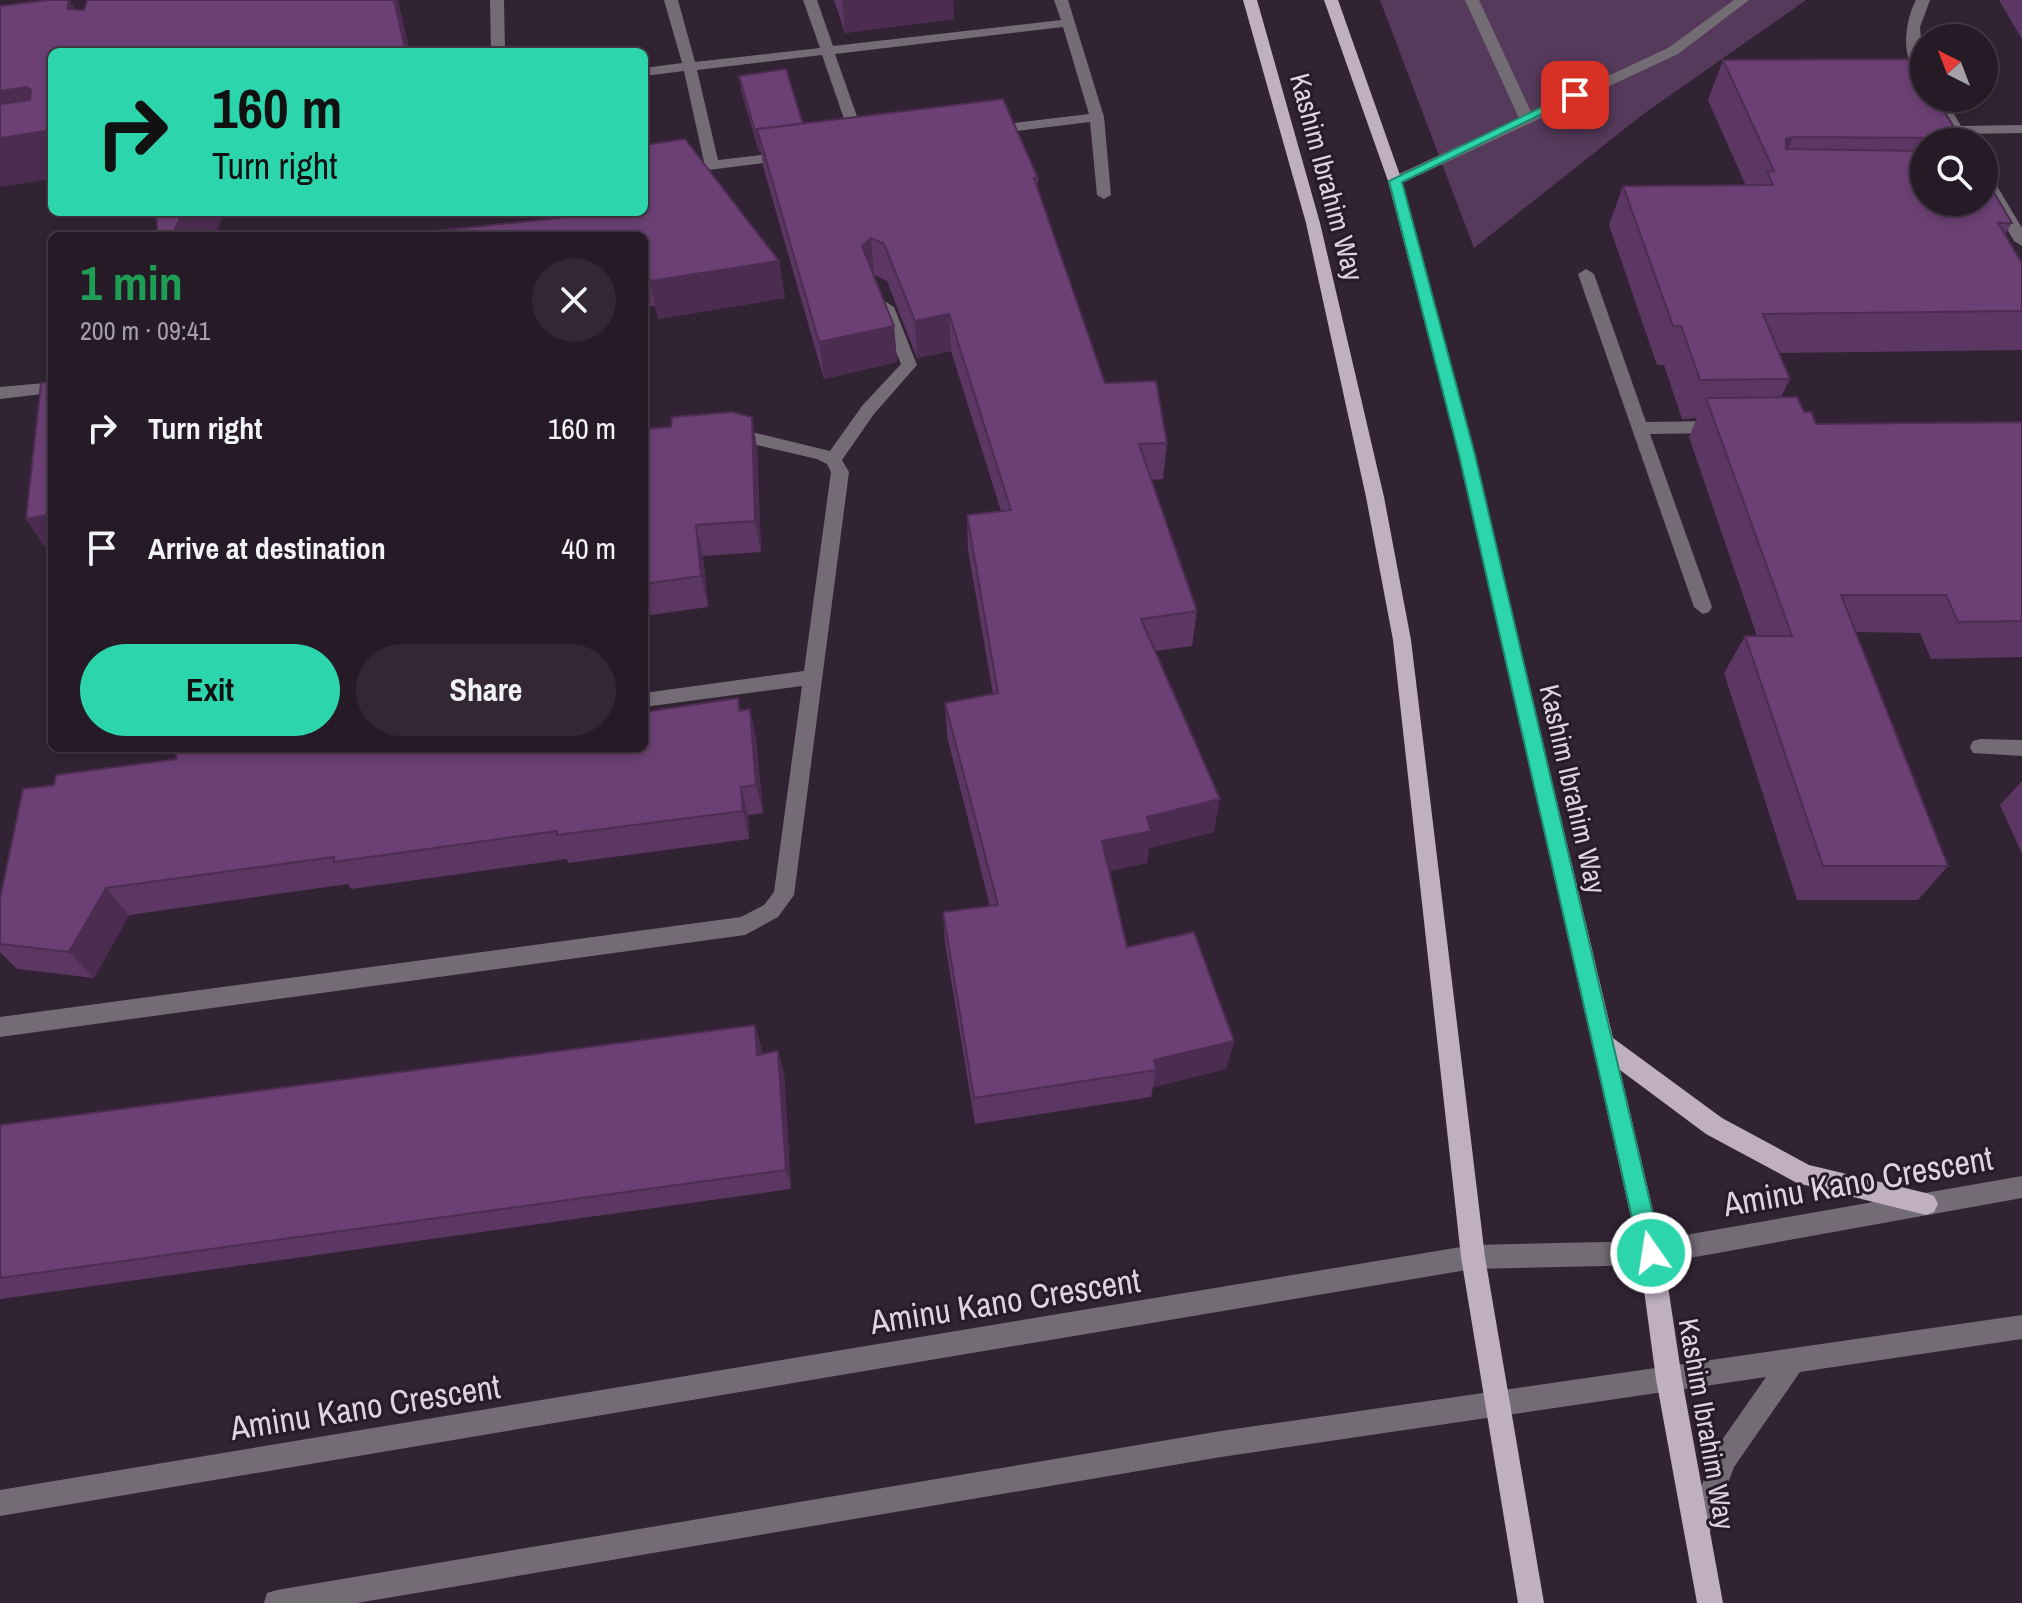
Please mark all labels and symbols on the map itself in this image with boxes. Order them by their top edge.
north arrow [1910,24,1998,112]
pin [1541,61,1609,129]
street label: Kashim Ibrahim Way [1281,69,1373,286]
street label: Kashim Ibrahim Way [1530,681,1616,898]
street label: Aminu Kano Crescent [1719,1135,1997,1228]
position arrow [1609,1211,1693,1295]
street label: Aminu Kano Crescent [866,1257,1144,1345]
street label: Kashim Ibrahim Way [1670,1316,1744,1533]
street label: Aminu Kano Crescent [226,1363,504,1451]

